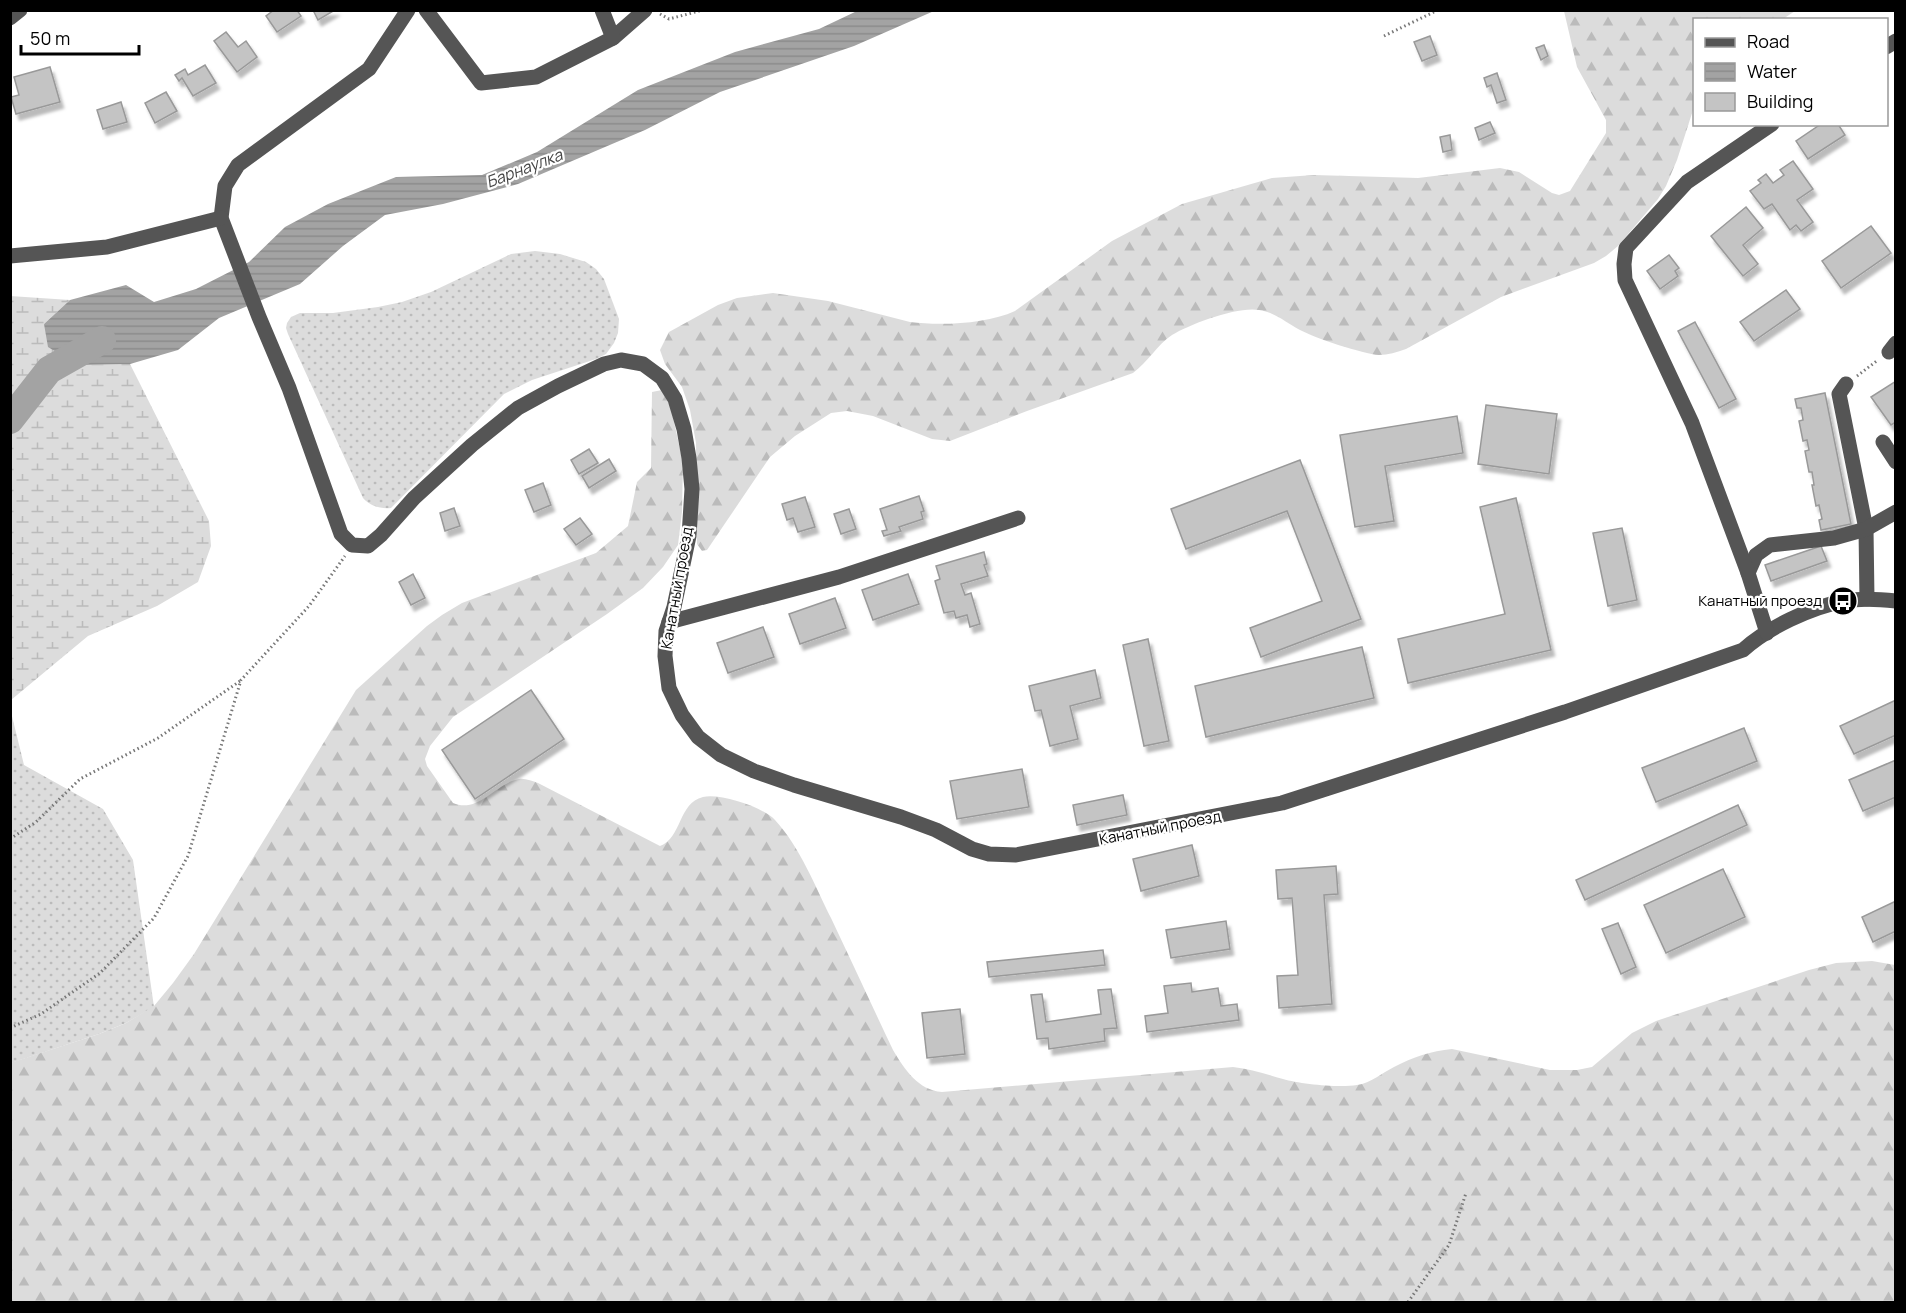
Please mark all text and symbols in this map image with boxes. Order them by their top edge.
scale bar [21,18,140,56]
legend [1693,18,1888,126]
text: 50 m [30,26,70,50]
text: Road [1747,29,1790,53]
text: Water [1747,59,1797,83]
text: Building [1747,89,1813,113]
water label: Барнаулка [483,143,566,193]
street label: Канатный проезд [655,525,698,651]
bus stop icon: Канатный проезд [1827,585,1859,617]
place label: Канатный проезд [1698,590,1822,611]
street label: Канатный проезд [1097,805,1223,850]

